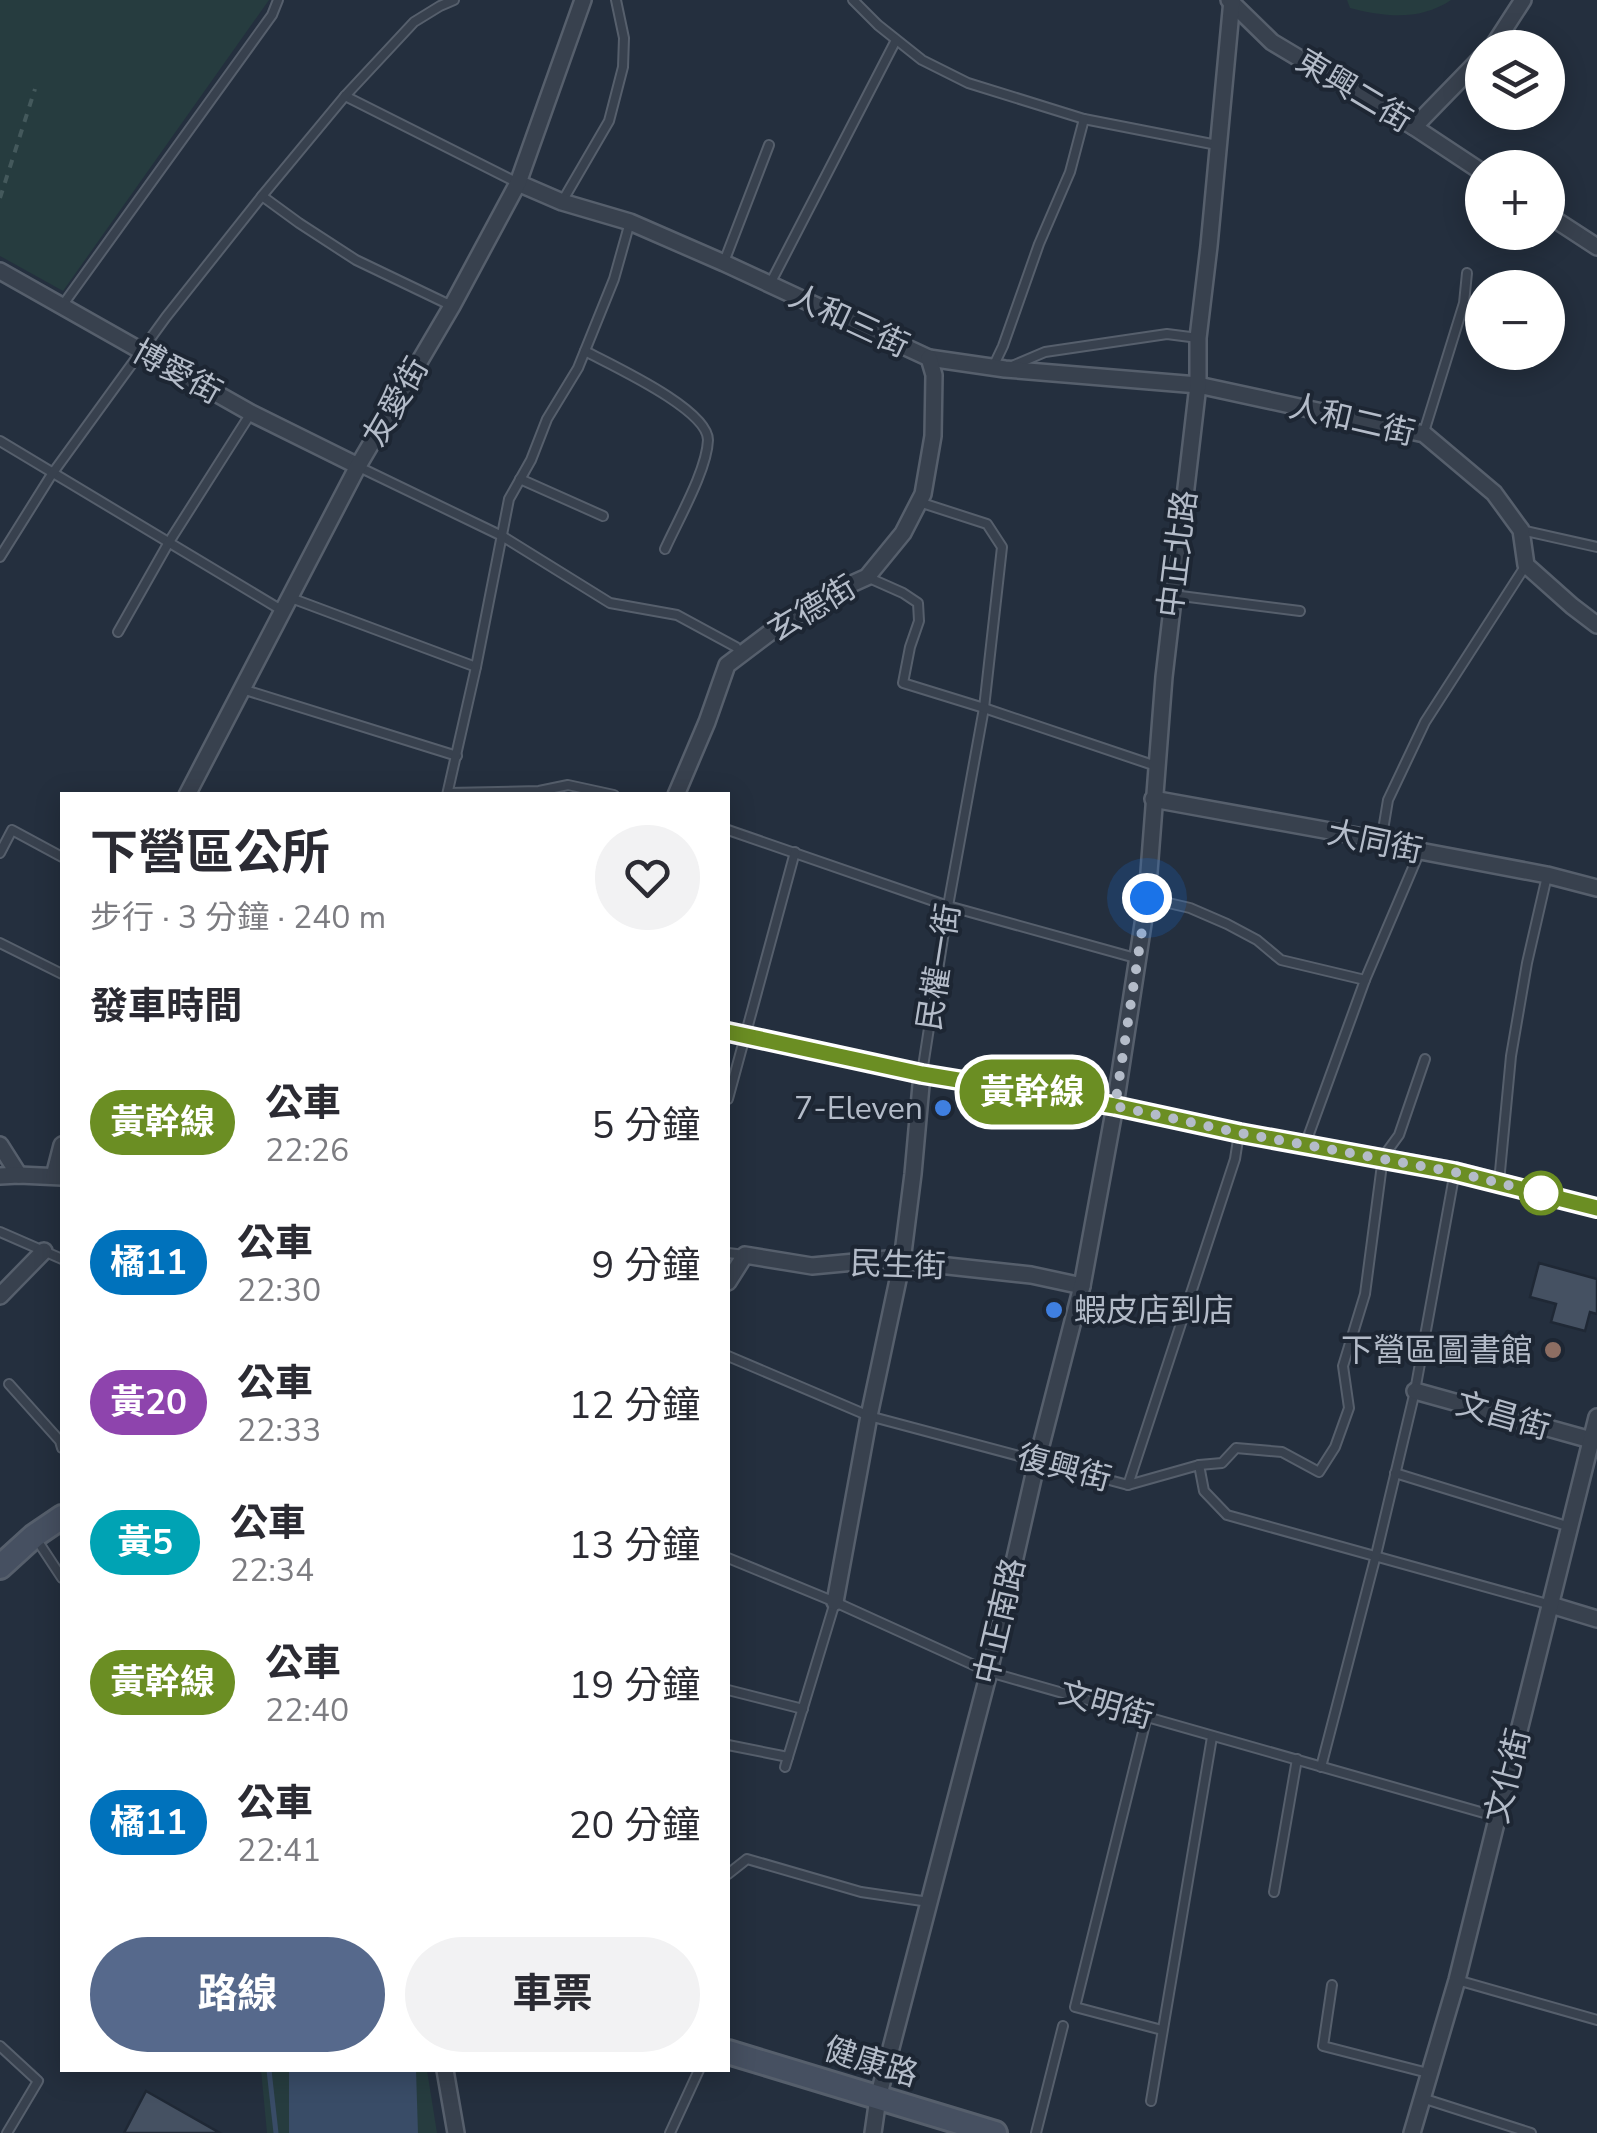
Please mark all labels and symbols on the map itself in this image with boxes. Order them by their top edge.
street label: 東興二街 [1288,40,1420,142]
street label: 人和三街 [782,274,916,368]
street label: 博愛街 [125,330,229,414]
street label: 友愛街 [353,350,439,454]
street label: 人和二街 [1285,385,1419,455]
street label: 中正北路 [1149,488,1207,620]
street label: 玄德街 [760,566,864,652]
street label: 大同街 [1324,811,1426,873]
your location [1122,873,1172,923]
street label: 民權一街 [908,900,970,1034]
line badge: 黃幹線 [974,1060,1090,1124]
place label: 7-Eleven [794,1087,923,1130]
marker: 7-Eleven [932,1097,954,1119]
unlabelled marker [1520,1172,1562,1214]
street label: 民生街 [849,1242,947,1288]
place label: 蝦皮店到店 [1074,1289,1234,1332]
marker: 蝦皮店到店 [1043,1299,1065,1321]
place label: 下營區圖書館 [1341,1329,1533,1372]
marker: 下營區圖書館 [1542,1339,1564,1361]
street label: 文昌街 [1451,1382,1555,1450]
street label: 復興街 [1012,1435,1116,1501]
street label: 中正南路 [965,1554,1035,1688]
street label: 文明街 [1054,1671,1158,1739]
street label: 文化街 [1476,1724,1540,1828]
street label: 健康路 [819,2027,923,2097]

